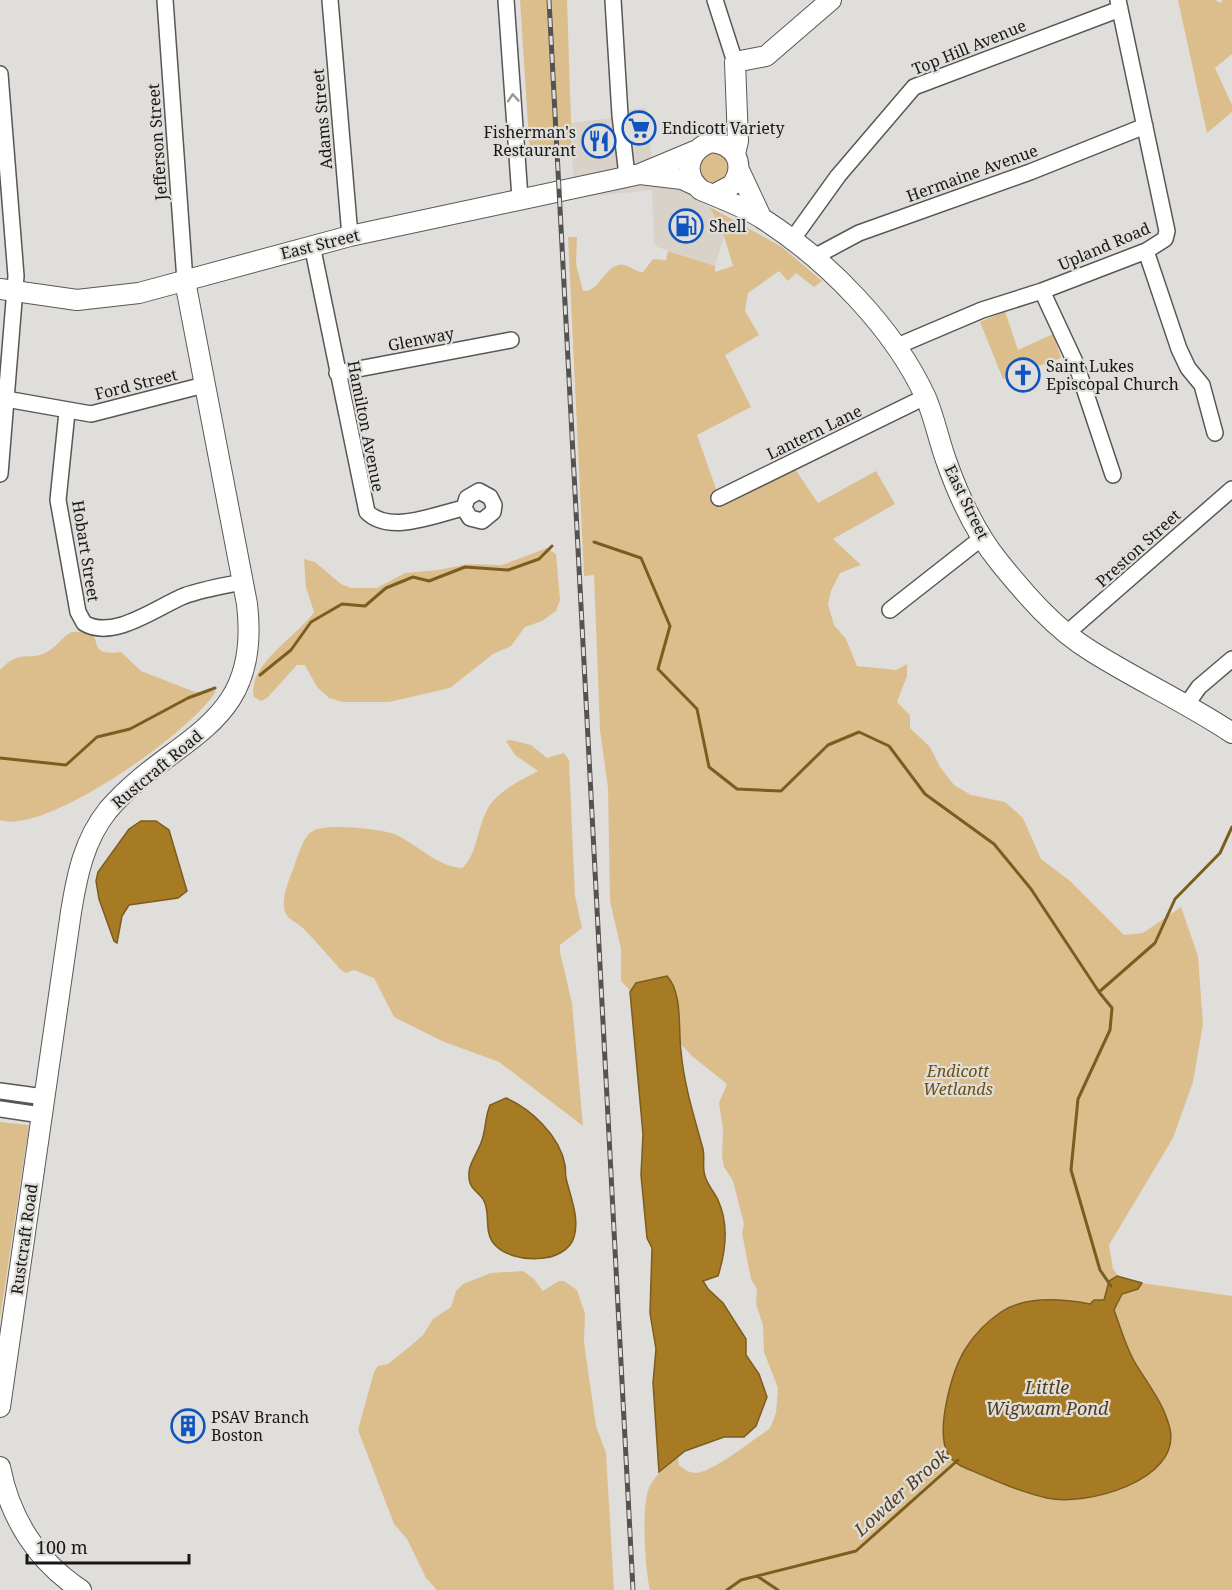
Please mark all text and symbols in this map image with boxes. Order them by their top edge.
street label: Top Hill Avenue [909,14,1029,80]
street label: Adams Street [307,67,337,170]
street label: Jefferson Street [142,82,172,202]
one-way arrow [507,94,520,103]
supermarket icon: Endicott Variety [621,110,657,146]
place label: Endicott Variety [662,117,785,139]
place label: Fisherman's Restaurant [483,121,576,161]
restaurant icon: Fisherman's Restaurant [581,123,617,159]
street label: Hermaine Avenue [903,139,1041,207]
fuel station icon: Shell [668,208,704,244]
place label: Shell [709,215,746,237]
street label: Upland Road [1055,217,1154,275]
street label: East Street [278,223,362,264]
street label: Glenway [386,322,457,356]
place label: Saint Lukes Episcopal Church [1046,355,1179,395]
church icon: Saint Lukes Episcopal Church [1005,357,1041,393]
street label: Hamilton Avenue [342,358,390,494]
street label: Ford Street [92,363,180,405]
street label: Lantern Lane [763,399,865,465]
street label: East Street [939,461,995,543]
street label: Hobart Street [67,499,105,604]
street label: Preston Street [1091,504,1185,592]
street label: Rustcraft Road [107,725,207,813]
park label: Endicott Wetlands [923,1060,993,1100]
street label: Rustcraft Road [5,1182,43,1296]
water label: Little Wigwam Pond [986,1375,1109,1420]
place label: PSAV Branch Boston [211,1406,309,1446]
building icon: PSAV Branch Boston [170,1408,206,1444]
water label: Lowder Brook [848,1443,954,1542]
scale bar [27,1527,189,1565]
text: 100 m [36,1535,88,1559]

